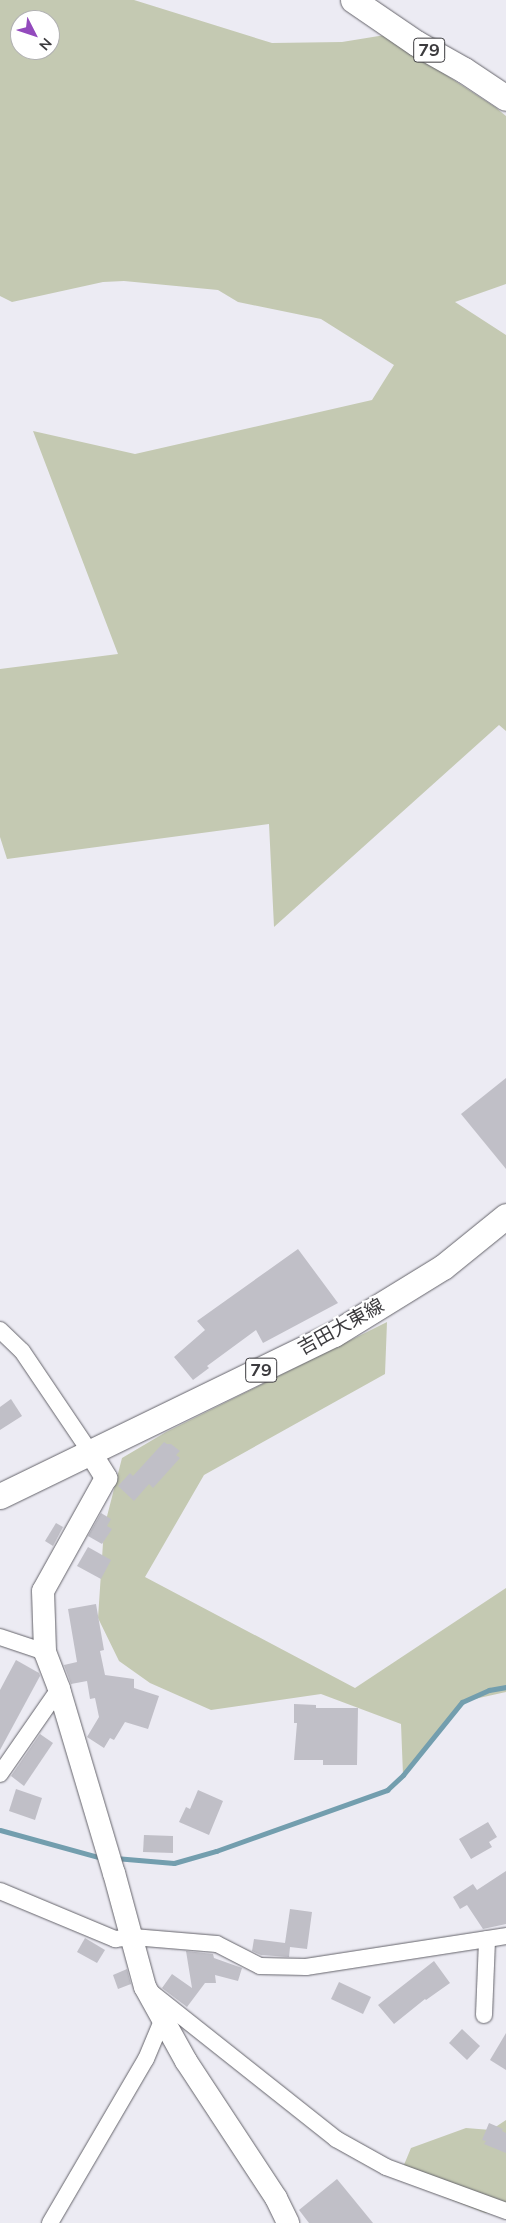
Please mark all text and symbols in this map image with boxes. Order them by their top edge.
north arrow [10,10,60,60]
text: N [35,34,56,54]
road number: 79 [413,34,445,66]
street label: 吉田大東線 [294,1294,388,1360]
road number: 79 [245,1354,277,1386]

